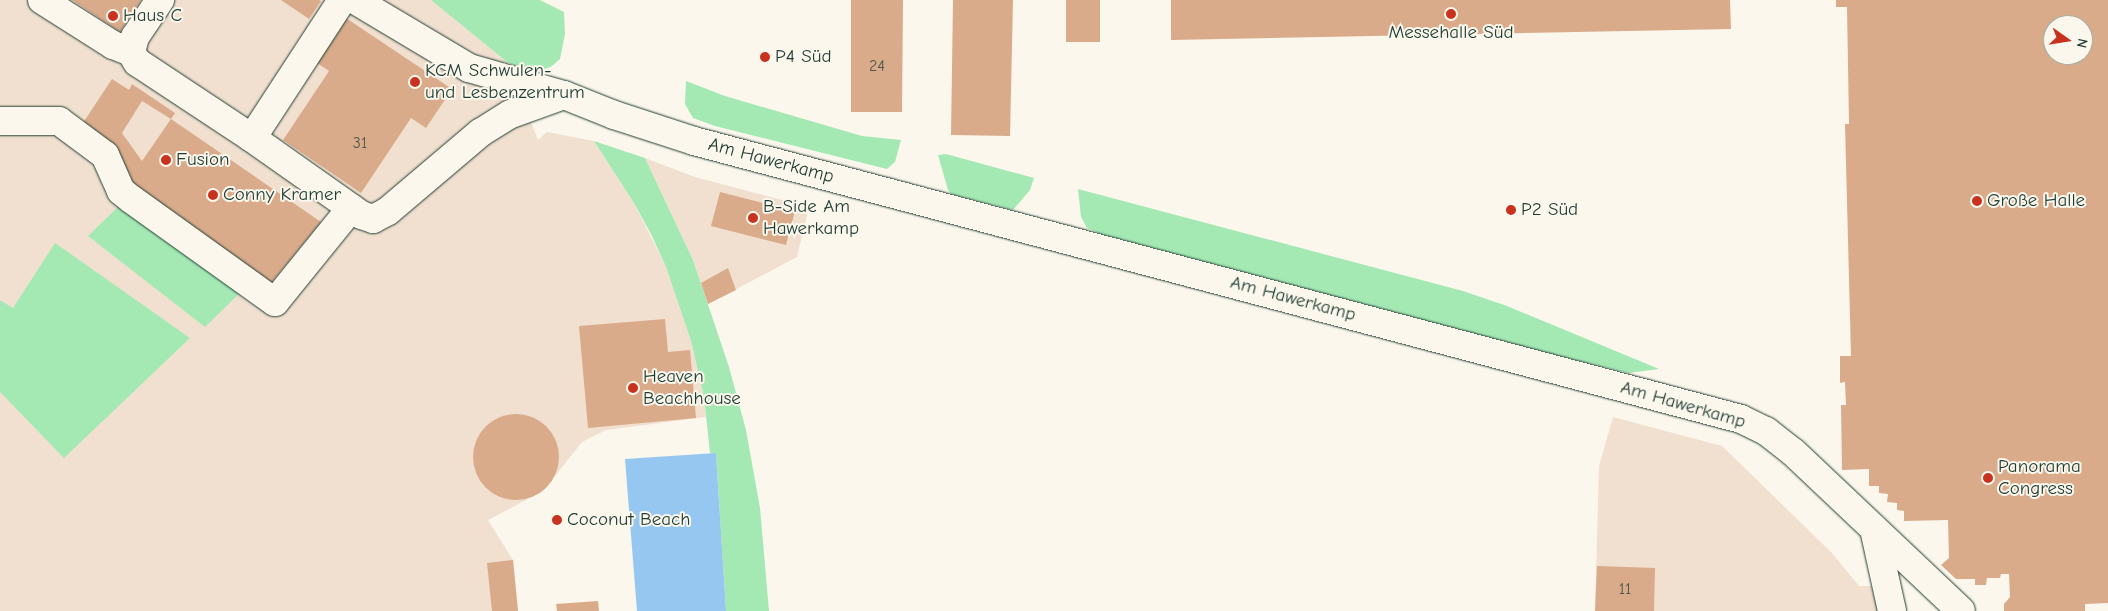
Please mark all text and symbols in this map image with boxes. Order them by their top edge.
place label: Haus C [123,5,182,27]
marker: Messehalle Süd [1445,8,1457,20]
marker: Haus C [107,10,119,22]
north arrow [2043,15,2093,65]
place label: Messehalle Süd [1388,22,1514,44]
text: N [2073,37,2091,50]
place label: P4 Süd [775,46,831,68]
marker: P4 Süd [759,51,771,63]
house number: 24 [869,56,885,76]
place label: KCM Schwulen- und Lesbenzentrum [425,60,585,104]
marker: KCM Schwulen- und Lesbenzentrum [409,76,421,88]
house number: 31 [353,133,367,153]
street label: Am Hawerkamp [706,133,836,189]
place label: Fusion [176,149,229,171]
marker: Fusion [160,154,172,166]
place label: Conny Kramer [223,184,341,206]
marker: Conny Kramer [207,189,219,201]
place label: Große Halle [1987,190,2085,212]
marker: Große Halle [1971,195,1983,207]
place label: B-Side Am Hawerkamp [763,196,859,240]
place label: P2 Süd [1521,199,1578,221]
marker: P2 Süd [1505,204,1517,216]
marker: B-Side Am Hawerkamp [747,212,759,224]
street label: Am Hawerkamp [1228,271,1358,327]
place label: Heaven Beachhouse [643,366,741,410]
street label: Am Hawerkamp [1618,376,1748,434]
marker: Heaven Beachhouse [627,382,639,394]
place label: Panorama Congress [1998,456,2081,500]
marker: Panorama Congress [1982,472,1994,484]
place label: Coconut Beach [567,509,690,531]
marker: Coconut Beach [551,514,563,526]
house number: 11 [1619,579,1631,599]

